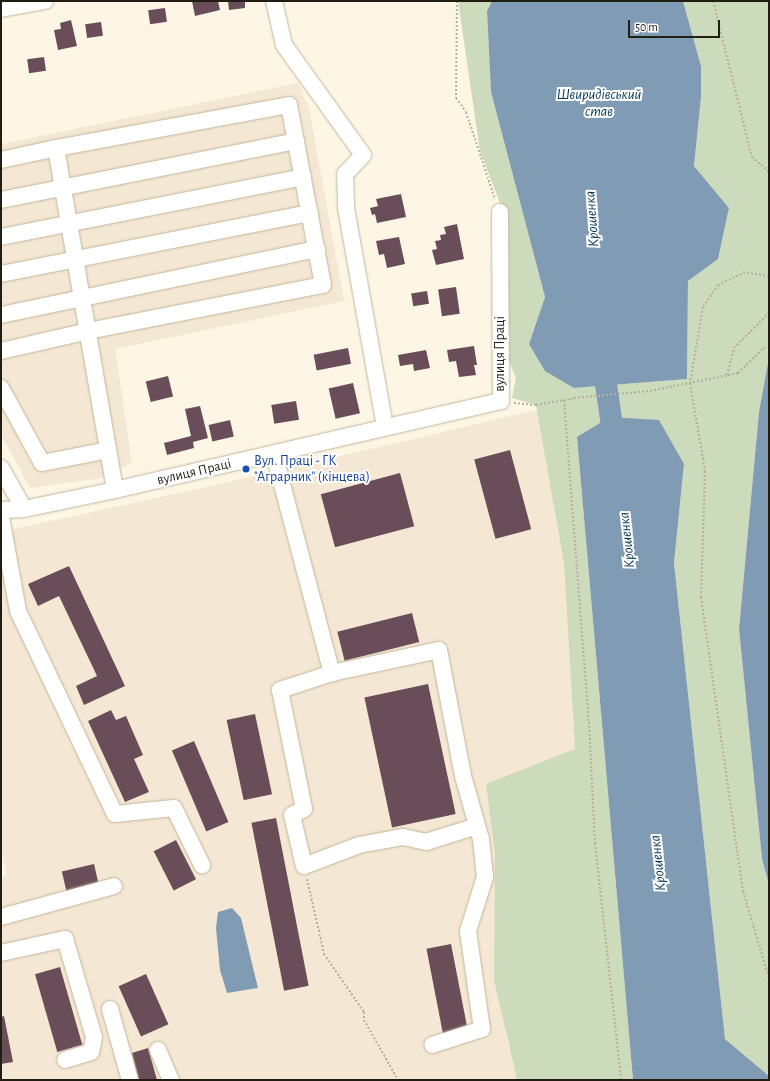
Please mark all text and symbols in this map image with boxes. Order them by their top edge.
scale bar [630,12,722,38]
text: 50 m [635,21,658,33]
water label: Швиридівський став [557,85,641,120]
water label: Крошенка [581,190,603,248]
street label: вулиця Праці [492,316,508,392]
place label: Вул. Праці - ГК "Аграрник" (кінцева) [254,453,370,486]
street label: вулиця Праці [155,455,233,489]
marker: Вул. Праці - ГК "Аграрник" (кінцева) [241,464,251,474]
water label: Крошенка [615,511,639,569]
water label: Крошенка [646,834,670,892]

